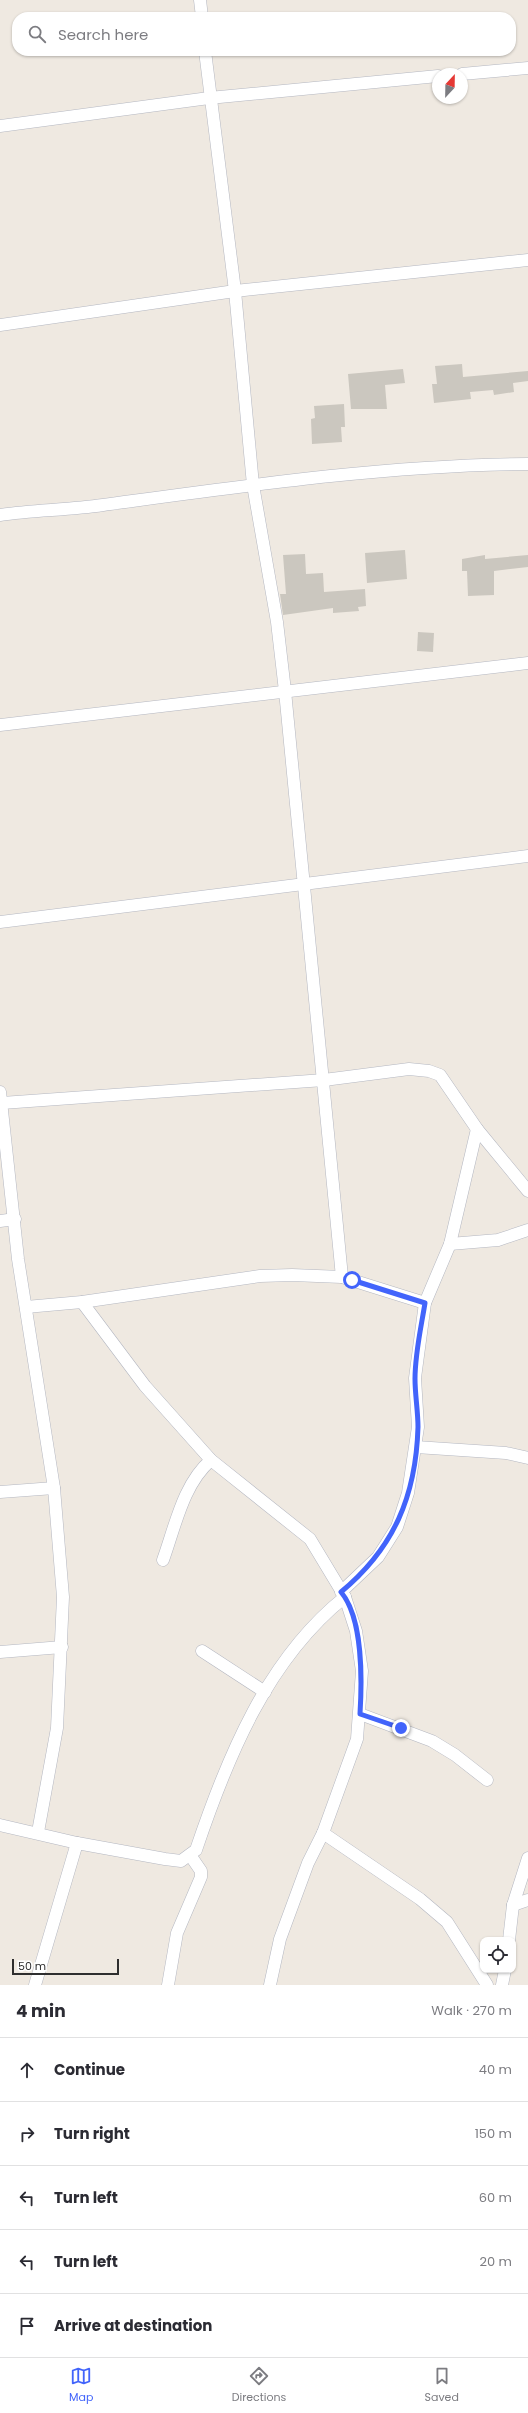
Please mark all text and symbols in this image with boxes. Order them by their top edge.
search box [12,12,516,56]
icon: search [26,23,48,45]
text: Search here [58,24,148,45]
north arrow [432,68,468,104]
route start [343,1271,361,1289]
route end [392,1719,410,1737]
map controls [480,1937,516,1973]
button: locate [480,1937,516,1973]
scale bar [12,1957,119,1976]
text: 50 m [18,1958,46,1974]
text: 4 min [16,1999,66,2023]
text: Walk · 270 m [431,2001,512,2020]
icon: ahead [16,2059,38,2081]
text: Continue [54,2059,125,2080]
text: 40 m [479,2060,512,2079]
icon: right [16,2123,38,2145]
text: Turn right [54,2123,130,2144]
text: 150 m [475,2124,512,2143]
icon: left [16,2187,38,2209]
text: Turn left [54,2187,118,2208]
text: 60 m [479,2188,512,2207]
icon: left [16,2251,38,2273]
text: Turn left [54,2251,118,2272]
text: 20 m [479,2252,512,2271]
icon: arrive [16,2315,38,2337]
text: Arrive at destination [54,2315,212,2336]
tab: Map [69,2365,93,2406]
tab: Directions [232,2365,286,2406]
tab: Saved [425,2365,459,2406]

